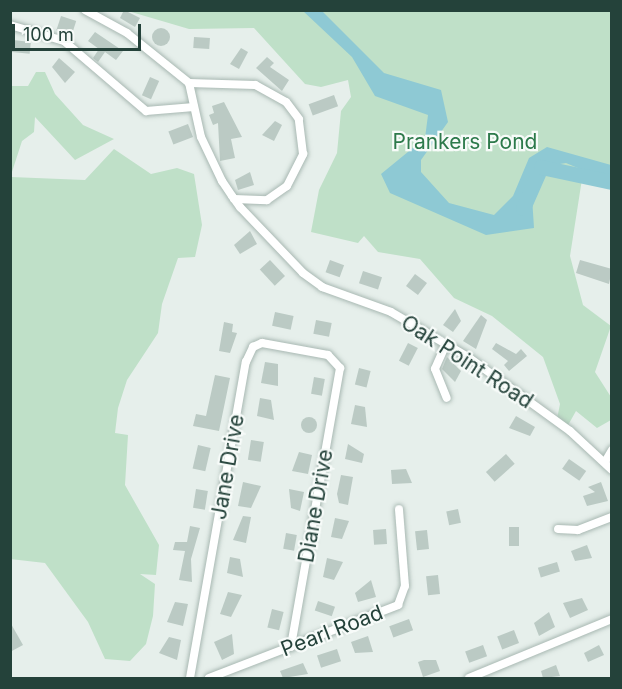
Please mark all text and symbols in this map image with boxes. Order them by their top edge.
scale bar [15,12,144,50]
text: 100 m [23,24,74,45]
park label: Prankers Pond [393,129,537,155]
street label: Oak Point Road [396,310,538,414]
street label: Jane Drive [206,412,250,522]
street label: Diane Drive [294,447,338,565]
street label: Pearl Road [277,600,387,662]

